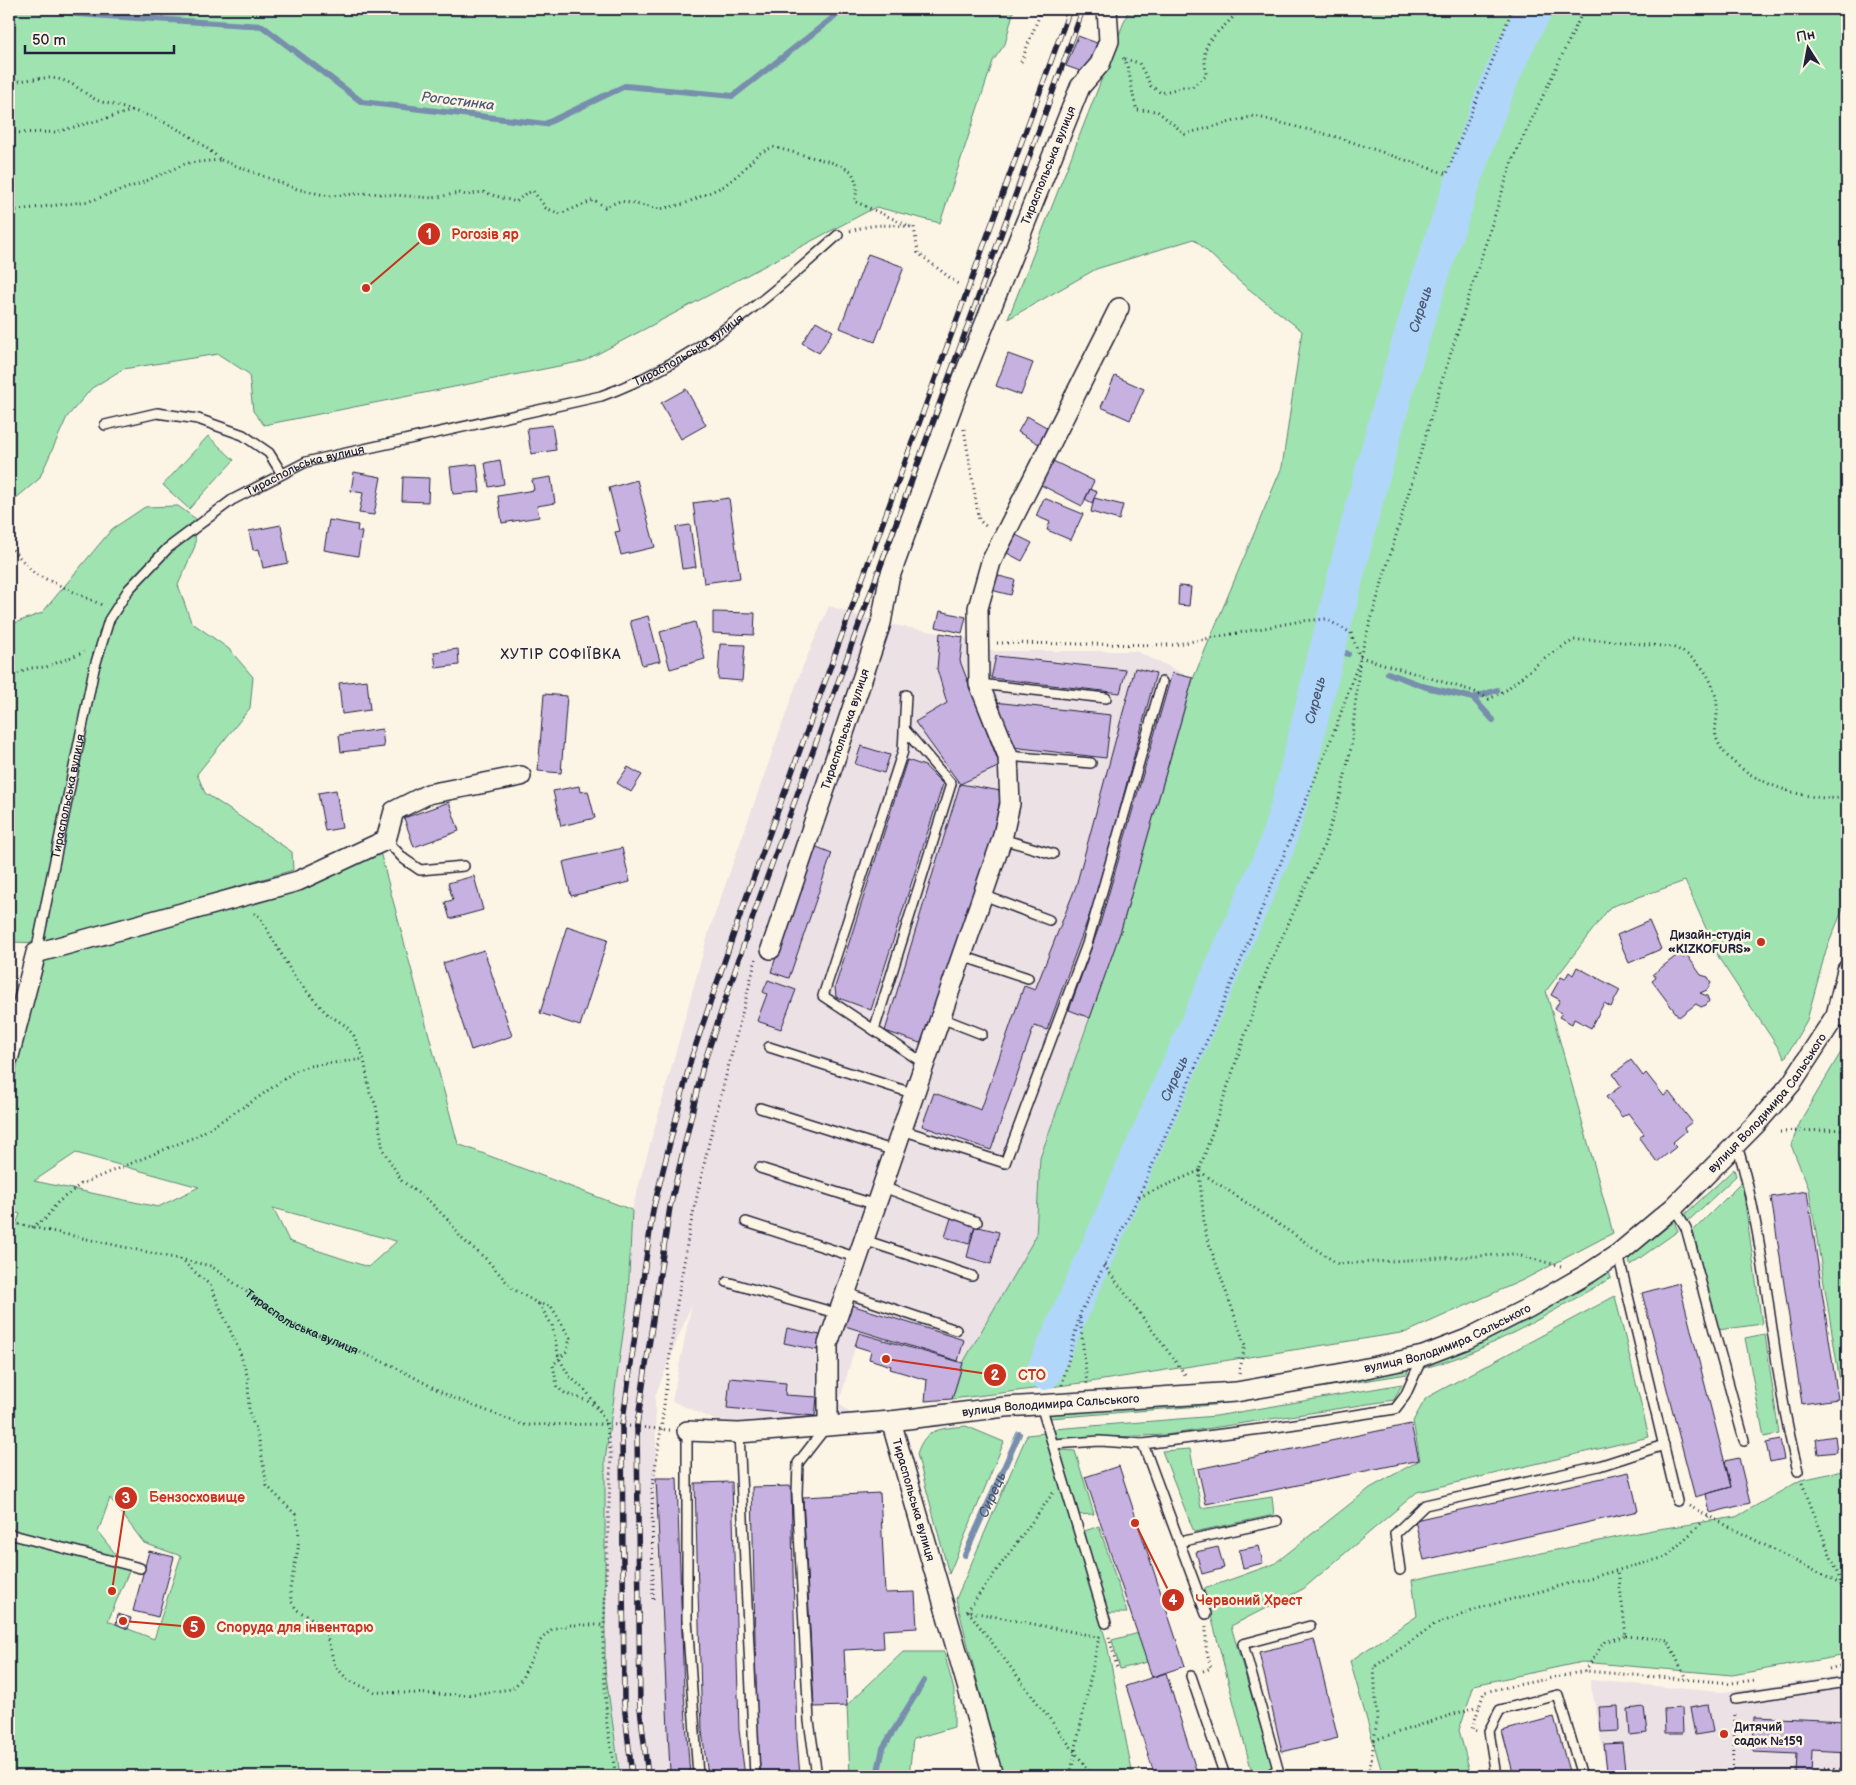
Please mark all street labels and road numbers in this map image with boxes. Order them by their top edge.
street label: Тираспольська вулиця [1018,104,1079,227]
street label: Тираспольська вулиця [631,310,747,389]
street label: Тираспольська вулиця [243,442,366,499]
street label: Тираспольська вулиця [818,666,873,792]
street label: Тираспольська вулиця [48,732,88,860]
street label: вулиця Володимира Сальського [1705,1031,1829,1176]
street label: Тираспольська вулиця [242,1286,361,1358]
street label: вулиця Володимира Сальського [1363,1300,1533,1376]
street label: вулиця Володимира Сальського [961,1391,1140,1420]
street label: Тираспольська вулиця [889,1437,938,1563]

